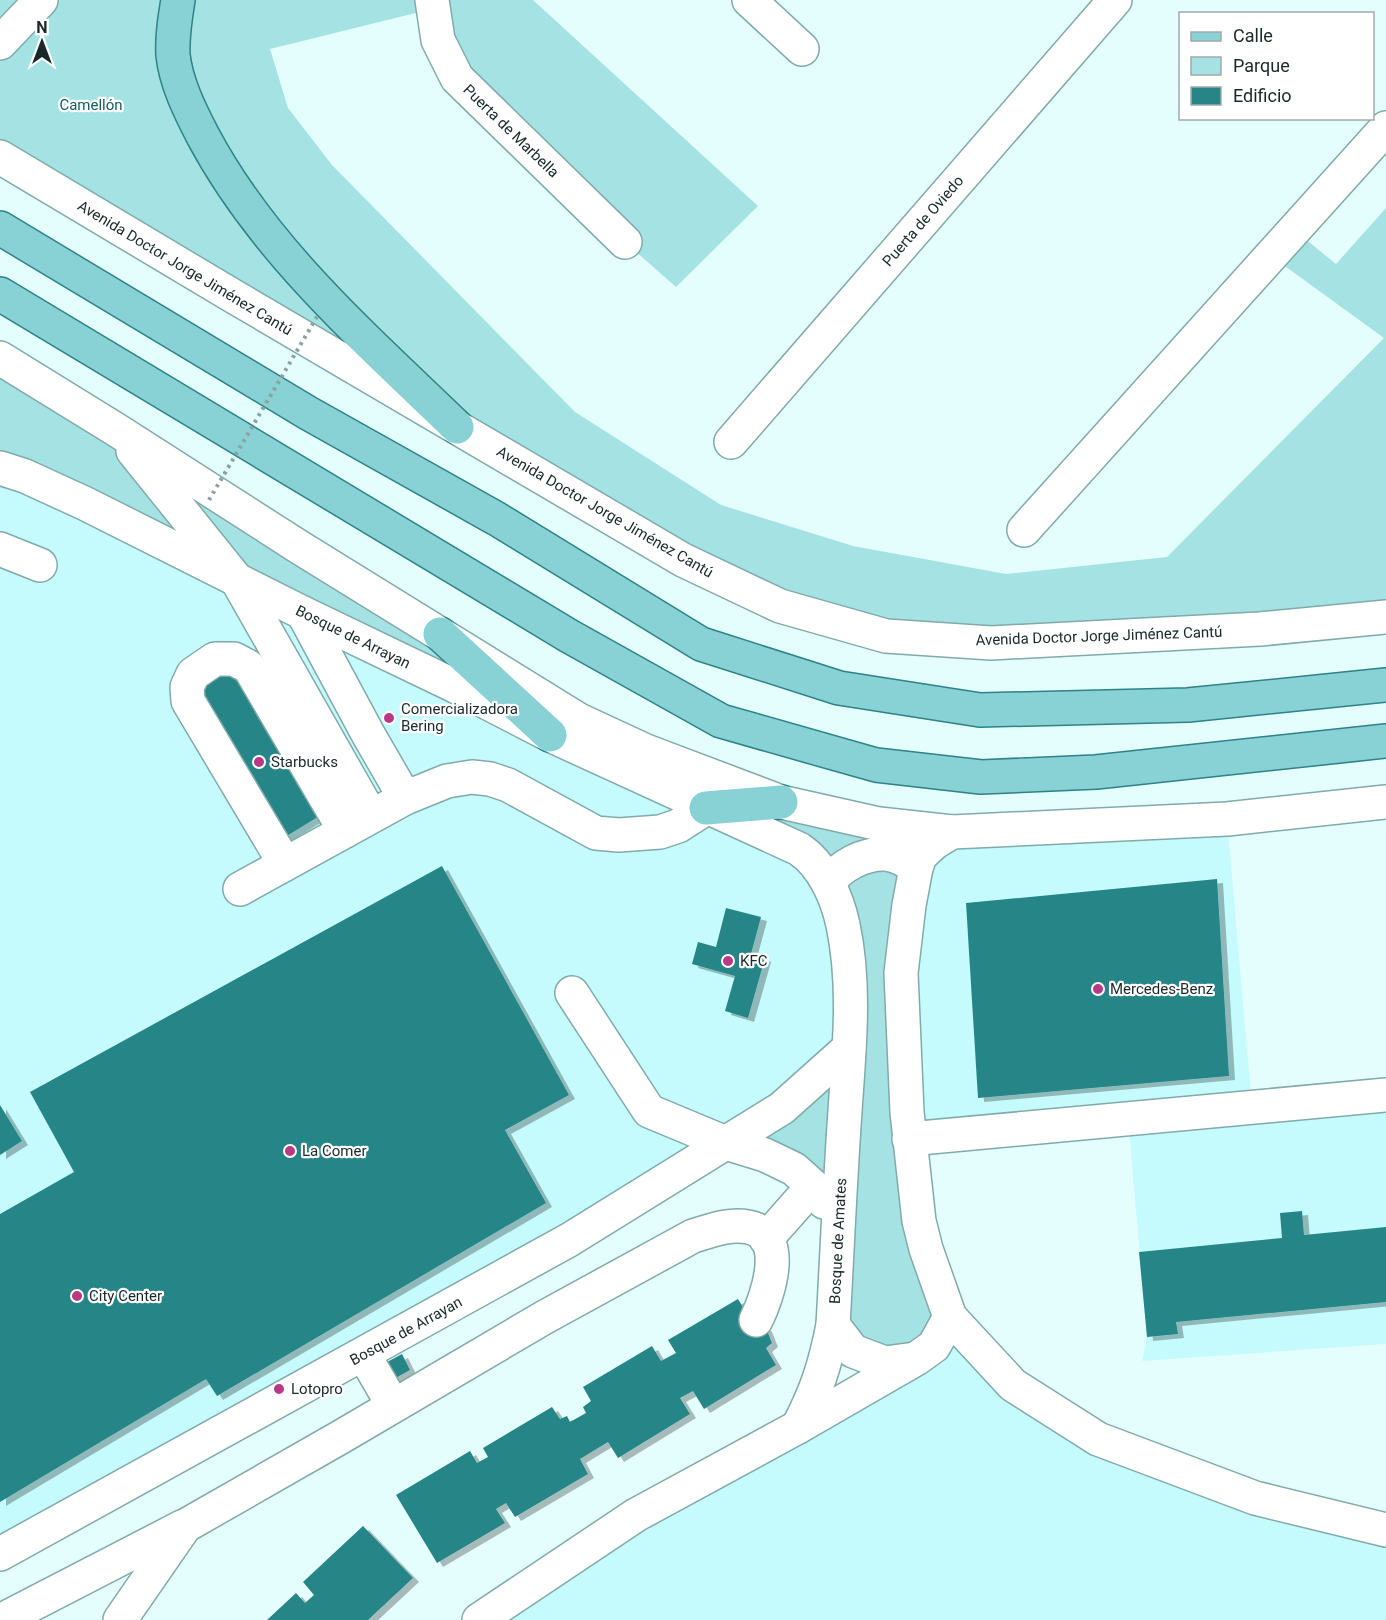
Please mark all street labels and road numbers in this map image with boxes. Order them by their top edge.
street label: Puerta de Marbella [459,81,563,181]
street label: Puerta de Oviedo [879,172,967,270]
street label: Avenida Doctor Jorge Jiménez Cantú [75,197,295,339]
street label: Avenida Doctor Jorge Jiménez Cantú [494,442,716,582]
street label: Bosque de Arrayan [293,601,413,673]
street label: Avenida Doctor Jorge Jiménez Cantú [975,623,1223,649]
street label: Bosque de Amates [826,1178,850,1304]
street label: Bosque de Arrayan [347,1293,465,1369]

